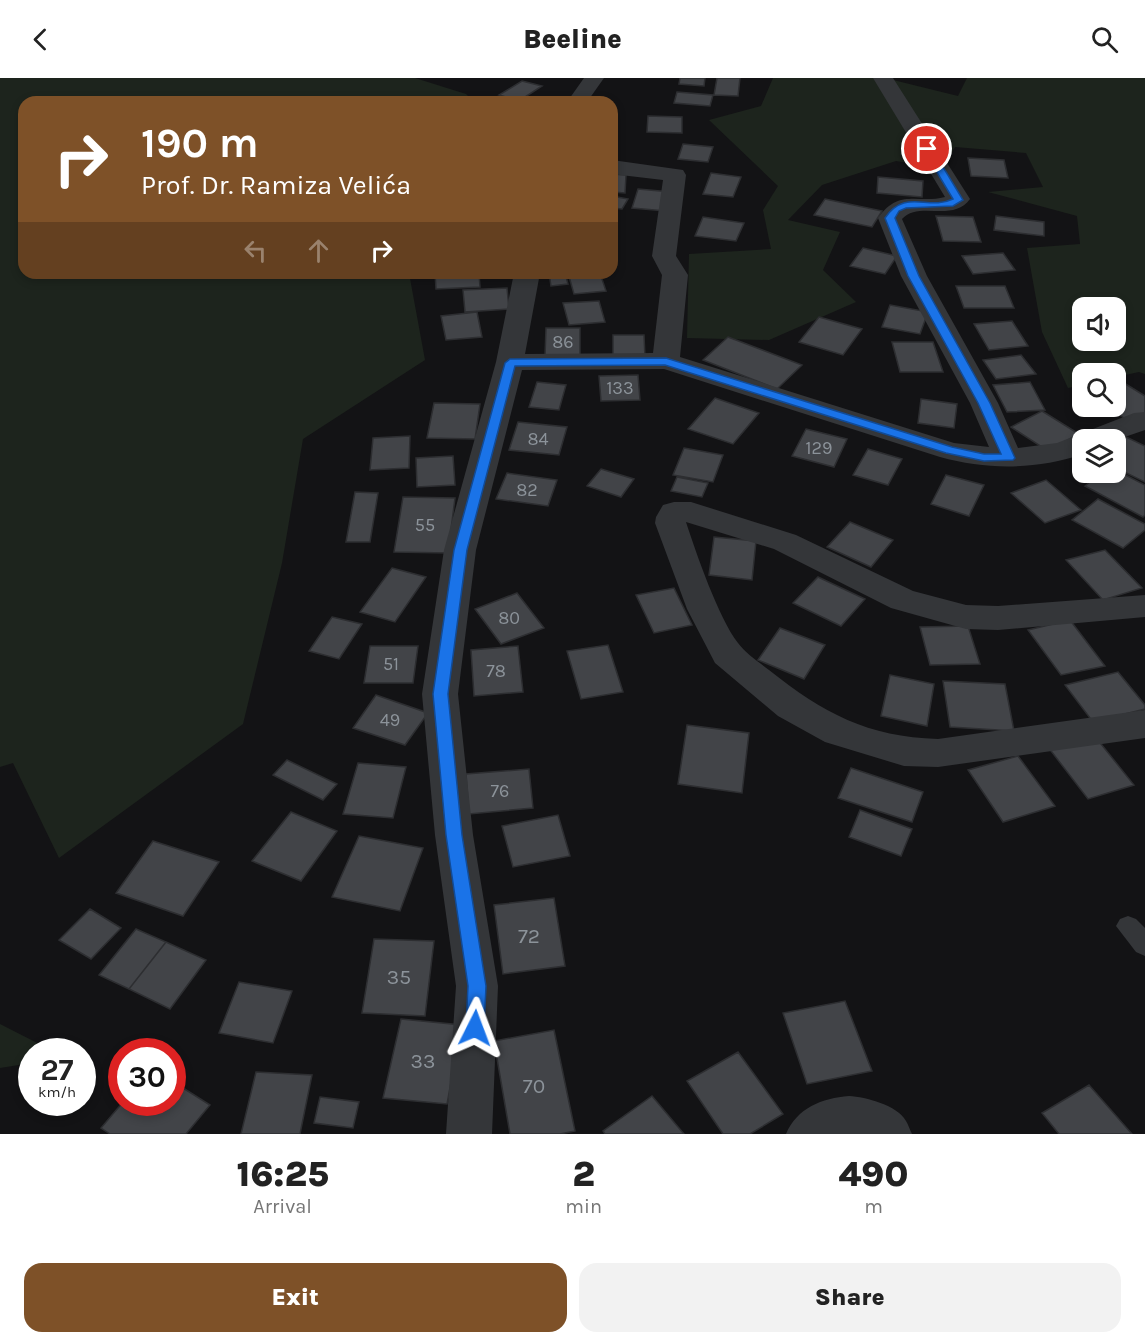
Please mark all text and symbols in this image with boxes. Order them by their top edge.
icon: back [24,23,57,56]
text: Beeline [523,23,622,55]
icon: search [1088,23,1121,56]
text: 190 m [141,118,259,168]
icon: right [42,120,120,198]
pin [901,123,952,174]
icon: arrive [910,132,943,165]
text: Prof. Dr. Ramiza Velića [141,169,411,201]
icon: left [239,234,272,267]
icon: ahead [302,234,335,267]
icon: right [365,234,398,267]
map controls [1072,297,1126,483]
button: sound [1072,297,1126,351]
house number: 86 [552,331,574,353]
button: search [1072,363,1126,417]
house number: 133 [606,377,634,399]
house number: 84 [527,428,549,450]
button: layers [1072,429,1126,483]
house number: 129 [806,437,832,459]
house number: 82 [516,479,538,501]
house number: 55 [415,514,435,536]
house number: 80 [498,607,520,629]
house number: 51 [383,653,399,675]
house number: 78 [486,660,506,682]
house number: 49 [380,709,400,731]
house number: 76 [491,780,509,802]
house number: 72 [518,924,540,948]
house number: 35 [387,965,411,989]
position arrow [443,996,507,1060]
speed limit sign: 30 [108,1038,186,1116]
house number: 33 [411,1049,435,1073]
text: 27 [40,1052,74,1088]
house number: 70 [523,1074,545,1098]
text: km/h [38,1083,76,1101]
text: 16:25 [236,1153,329,1195]
text: 2 [572,1153,595,1195]
text: 490 [838,1153,909,1195]
text: Arrival [253,1195,312,1218]
text: min [565,1195,602,1218]
text: m [864,1195,883,1218]
button: Exit [24,1263,567,1332]
button: Share [579,1263,1121,1332]

